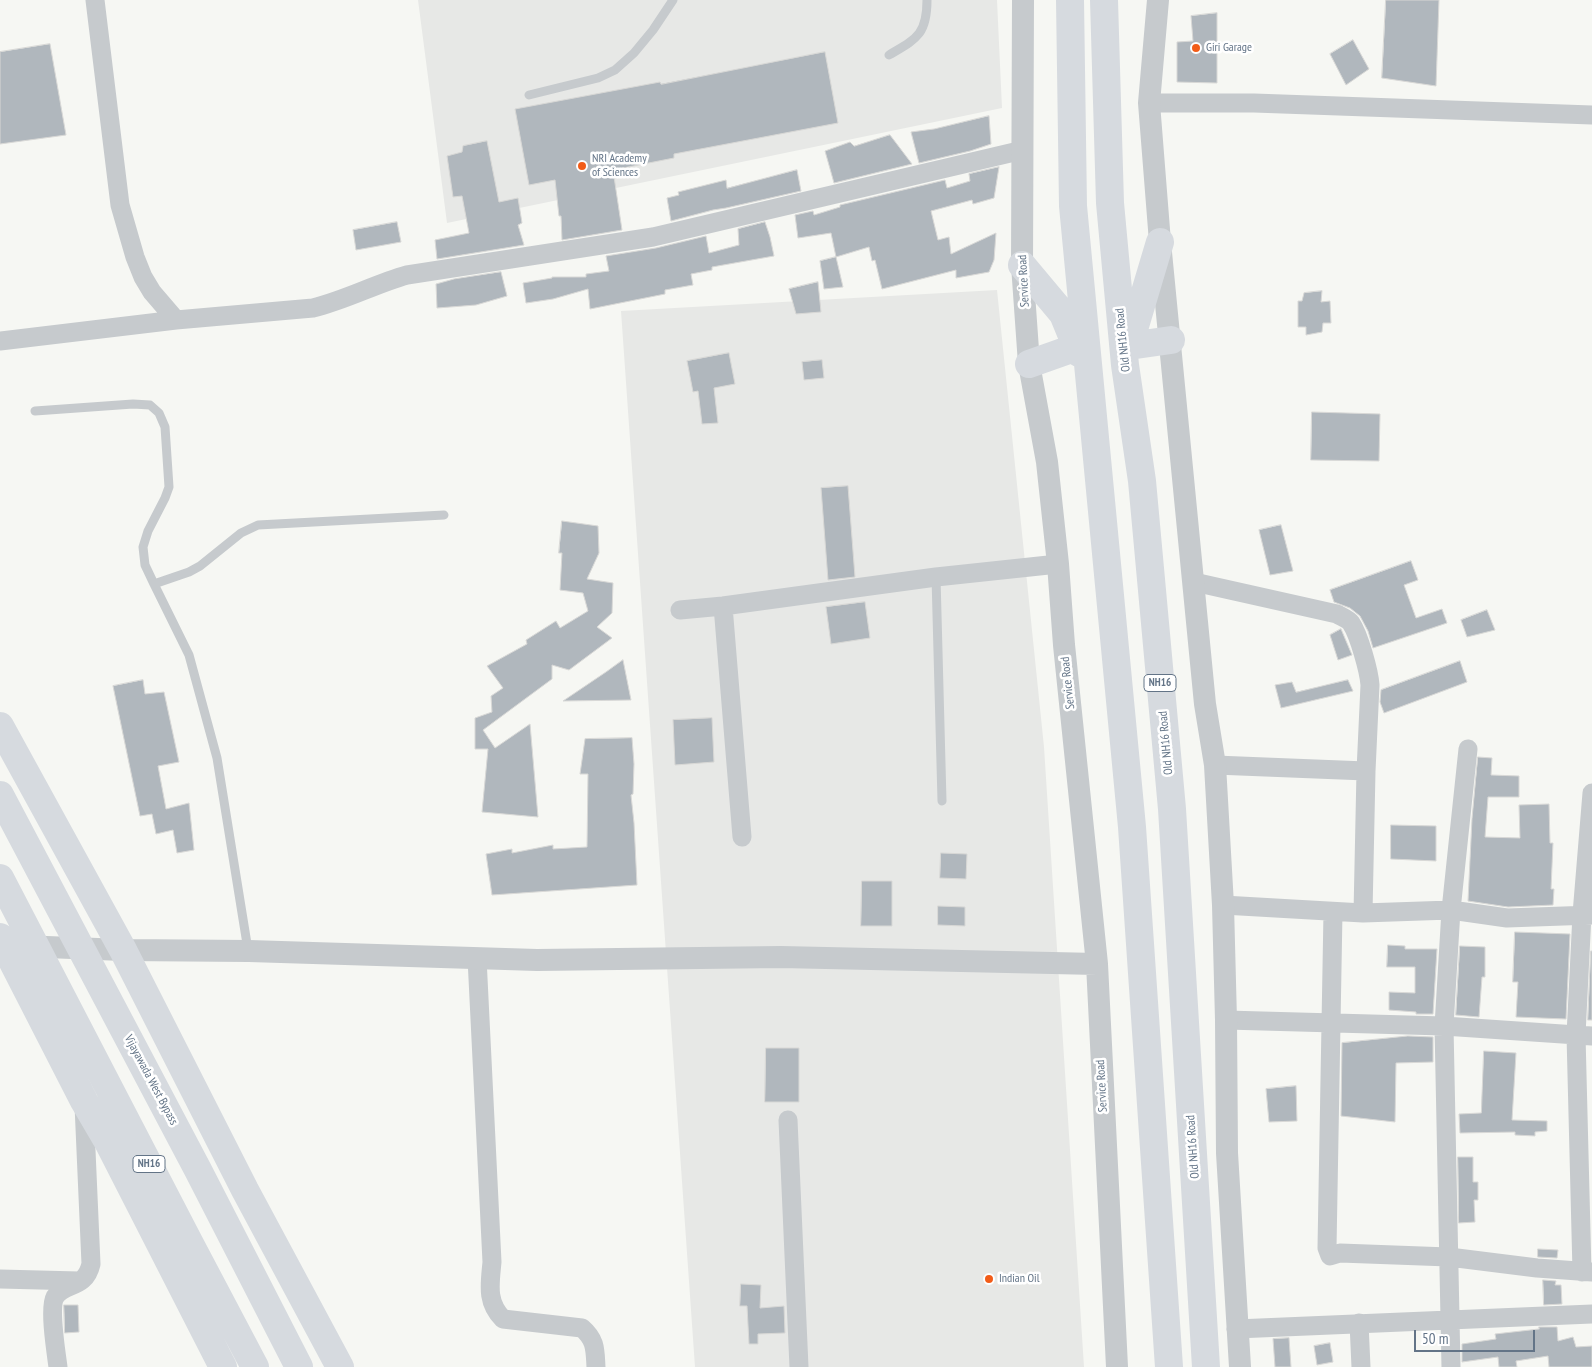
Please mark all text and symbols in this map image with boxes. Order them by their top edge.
place label: Giri Garage [1206,41,1252,55]
marker: Giri Garage [1190,42,1202,54]
place label: NRI Academy of Sciences [592,152,647,180]
marker: NRI Academy of Sciences [576,160,588,172]
street label: Service Road [1015,254,1033,308]
street label: Old NH16 Road [1113,308,1133,372]
street label: Service Road [1058,656,1078,710]
road number: NH16 [1144,674,1176,691]
street label: Old NH16 Road [1156,711,1176,775]
street label: Vijayawada West Bypass [121,1032,181,1128]
street label: Service Road [1093,1059,1111,1113]
street label: Old NH16 Road [1184,1115,1202,1179]
road number: NH16 [133,1156,165,1172]
place label: Indian Oil [999,1272,1039,1286]
marker: Indian Oil [983,1273,995,1285]
scale bar [1417,1320,1538,1352]
text: 50 m [1422,1329,1448,1348]

